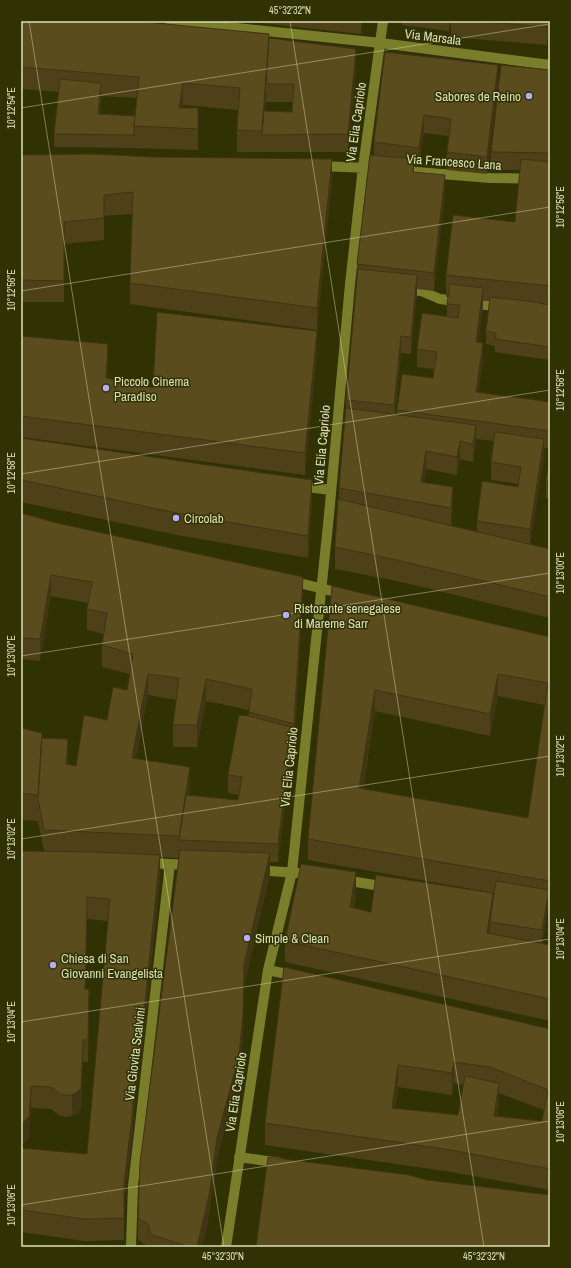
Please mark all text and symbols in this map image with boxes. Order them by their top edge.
text: 45°32'32"N [269,4,311,17]
street label: Via Marsala [404,25,462,49]
street label: Via Elia Capriolo [342,81,370,163]
text: 10°12'54"E [5,87,18,129]
place label: Sabores de Reino [435,88,521,105]
marker: Sabores de Reino [524,91,534,101]
street label: Via Francesco Lana [406,150,502,174]
text: 10°12'56"E [554,186,567,228]
text: 10°12'56"E [5,269,18,311]
text: 10°12'58"E [554,369,567,411]
place label: Piccolo Cinema Paradiso [114,373,189,405]
marker: Piccolo Cinema Paradiso [101,383,111,393]
street label: Via Elia Capriolo [310,404,334,486]
text: 10°12'58"E [5,452,18,494]
place label: Circolab [184,510,224,527]
marker: Circolab [171,513,181,523]
text: 10°13'00"E [554,552,567,594]
place label: Ristorante senegalese di Mareme Sarr [294,600,401,632]
marker: Ristorante senegalese di Mareme Sarr [281,610,291,620]
text: 10°13'00"E [5,635,18,677]
street label: Via Elia Capriolo [276,726,302,808]
text: 10°13'02"E [554,735,567,777]
text: 10°13'02"E [5,818,18,860]
text: 10°13'04"E [554,918,567,960]
place label: Simple & Clean [255,930,329,947]
marker: Simple & Clean [242,933,252,943]
place label: Chiesa di San Giovanni Evangelista [61,950,163,982]
marker: Chiesa di San Giovanni Evangelista [48,960,58,970]
text: 10°13'04"E [5,1001,18,1043]
street label: Via Giovita Scalvini [121,1006,149,1102]
street label: Via Elia Capriolo [221,1051,251,1133]
text: 10°13'06"E [554,1101,567,1143]
text: 10°13'06"E [5,1184,18,1226]
text: 45°32'30"N [202,1250,244,1263]
text: 45°32'32"N [463,1250,505,1263]

